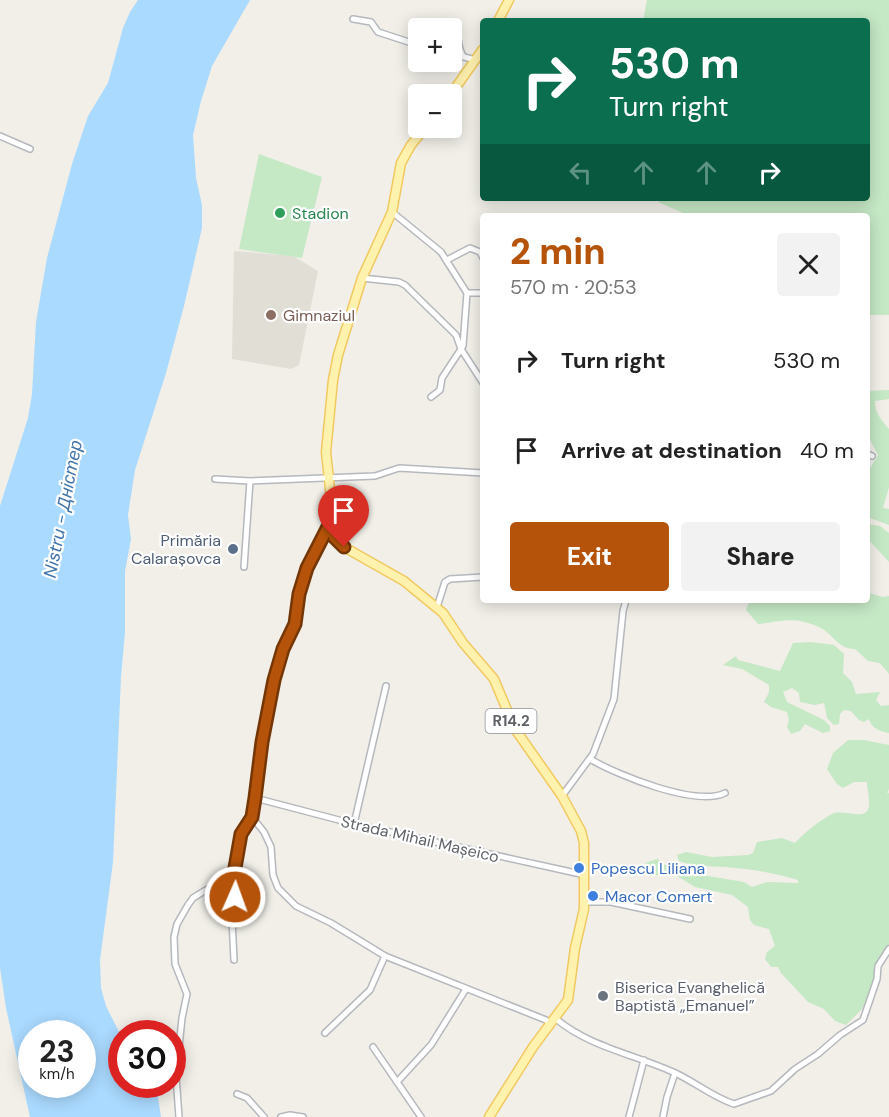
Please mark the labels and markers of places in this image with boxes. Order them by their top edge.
place label: Stadion [292,203,349,224]
marker: Stadion [273,206,287,220]
place label: Gimnaziul [283,305,355,326]
marker: Gimnaziul [264,308,278,322]
pin [318,485,369,547]
place label: Primăria Calarașovca [131,530,221,569]
marker: Primăria Calarașovca [226,542,240,556]
place label: Popescu Liliana [591,858,705,879]
marker: Popescu Liliana [572,861,586,875]
place label: Macor Comert [605,886,712,907]
marker: Macor Comert [586,889,600,903]
place label: Biserica Evanghelică Baptistă „Emanuel” [615,977,765,1016]
marker: Biserica Evanghelică Baptistă „Emanuel” [596,989,610,1003]

